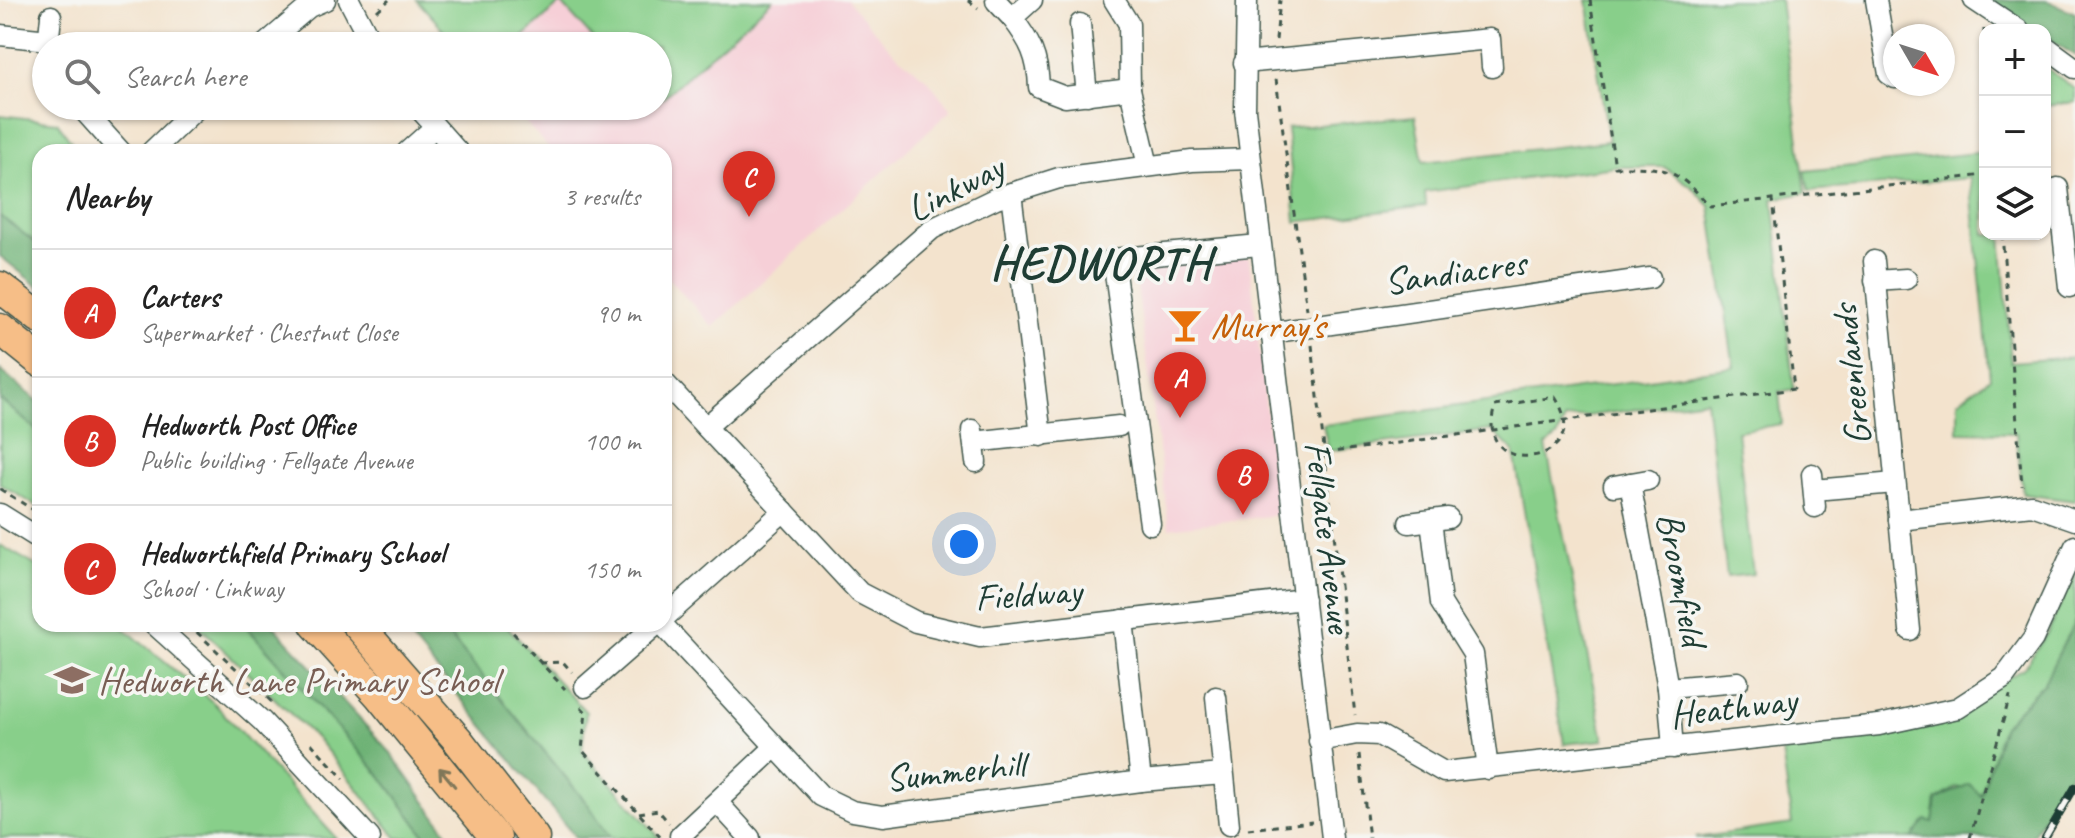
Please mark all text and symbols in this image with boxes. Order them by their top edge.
north arrow [1883,24,1955,96]
map controls [1979,24,2051,240]
button: + [1979,24,2051,96]
search box [32,32,672,120]
icon: search [60,54,104,98]
text: Search here [124,57,246,95]
button: − [1979,96,2051,168]
street label: Linkway [899,142,1014,232]
pin: C [723,151,775,217]
button: layers [1979,168,2051,240]
text: Nearby [64,175,150,218]
text: 3 results [564,180,640,213]
district label: HEDWORTH [990,234,1218,292]
street label: Sandiacres [1381,238,1532,305]
text: Carters [140,278,220,316]
text: A [83,297,97,330]
text: 90 m [596,297,640,330]
street label: Greenlands [1820,299,1882,448]
place label: Murray's [1211,302,1329,349]
bar icon: Murray's [1166,306,1204,344]
text: Supermarket · Chestnut Close [140,316,398,349]
pin: A [1154,352,1206,418]
text: Hedworth Post Office [140,406,355,444]
text: B [83,425,97,458]
text: 100 m [584,425,640,458]
street label: Fellgate Avenue [1294,439,1364,638]
text: Public building · Fellgate Avenue [140,444,413,477]
pin: B [1217,449,1269,515]
street label: Broomfield [1646,508,1719,656]
your location [944,524,984,564]
text: Hedworthfield Primary School [140,534,445,572]
text: C [84,553,96,586]
text: 150 m [584,553,640,586]
street label: Fieldway [973,567,1086,621]
text: School · Linkway [140,572,283,605]
place label: Hedworth Lane Primary School [98,657,504,704]
school or university icon: Hedworth Lane Primary School [53,661,91,699]
street label: Heathway [1667,676,1802,738]
street label: Summerhill [883,740,1034,802]
one-way arrow [438,767,456,788]

